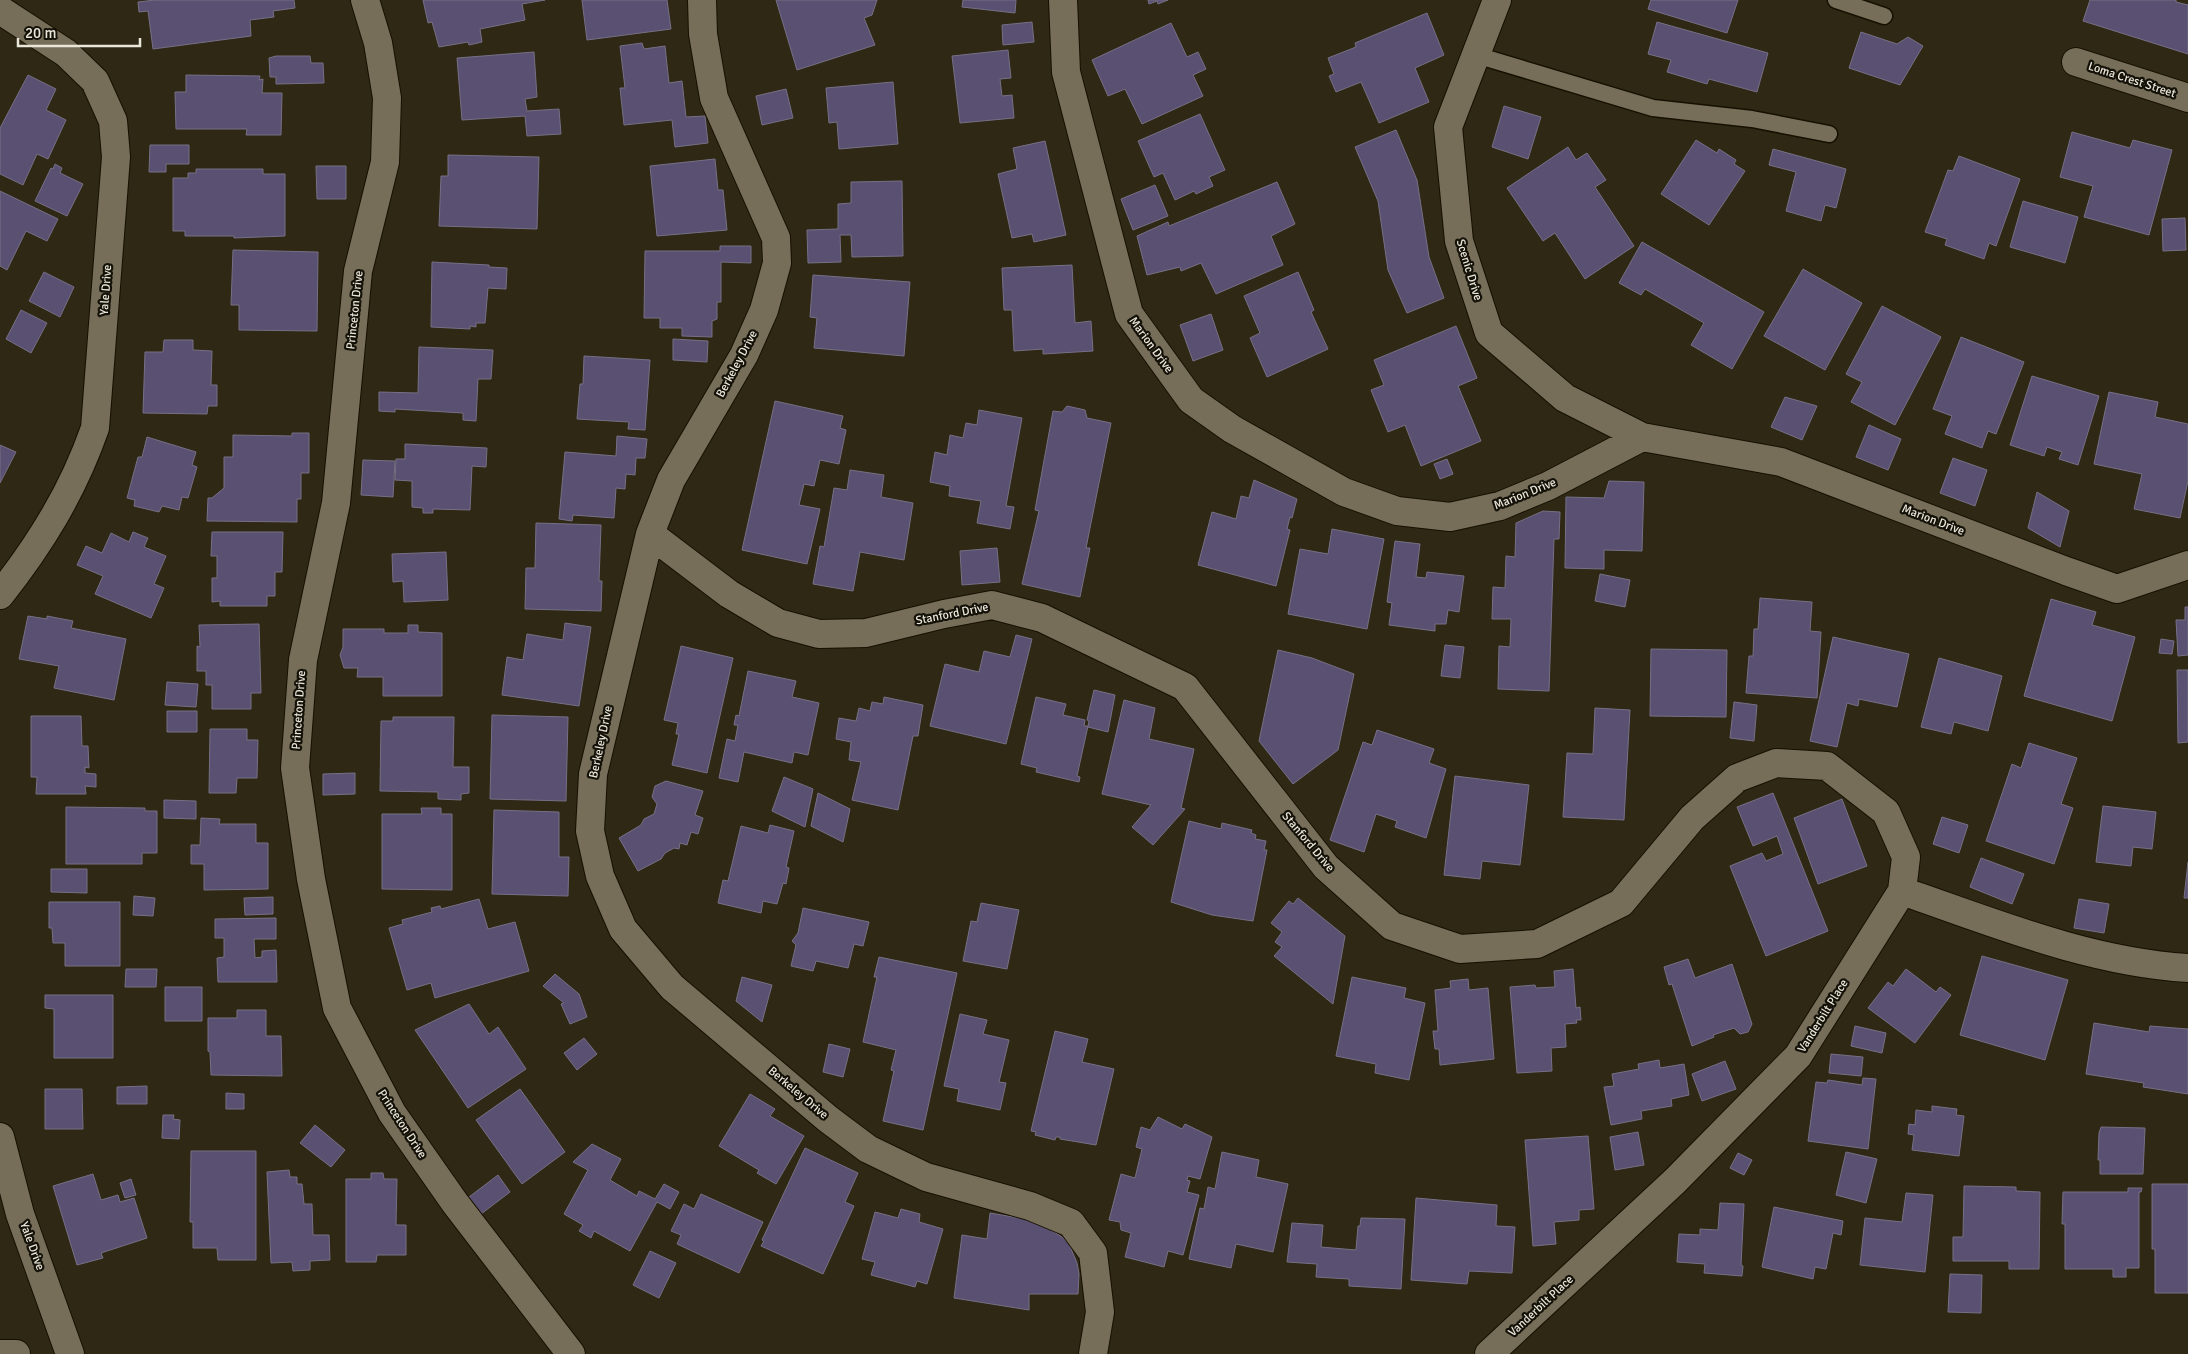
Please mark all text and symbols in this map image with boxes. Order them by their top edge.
scale bar [18,15,140,47]
text: 20 m [25,24,56,42]
street label: Loma Crest Street [2086,59,2178,101]
street label: Scenic Drive [1453,238,1485,302]
street label: Yale Drive [97,264,115,316]
street label: Princeton Drive [343,270,367,350]
street label: Marion Drive [1126,314,1176,376]
street label: Berkeley Drive [713,328,761,400]
street label: Marion Drive [1492,475,1558,513]
street label: Marion Drive [1900,501,1966,539]
street label: Stanford Drive [914,600,990,628]
street label: Princeton Drive [289,670,309,750]
street label: Berkeley Drive [586,704,616,780]
street label: Stanford Drive [1279,809,1337,875]
street label: Vanderbilt Place [1794,977,1852,1055]
street label: Berkeley Drive [765,1064,831,1122]
street label: Princeton Drive [374,1087,430,1161]
street label: Yale Drive [16,1220,48,1272]
street label: Vanderbilt Place [1505,1272,1577,1340]

